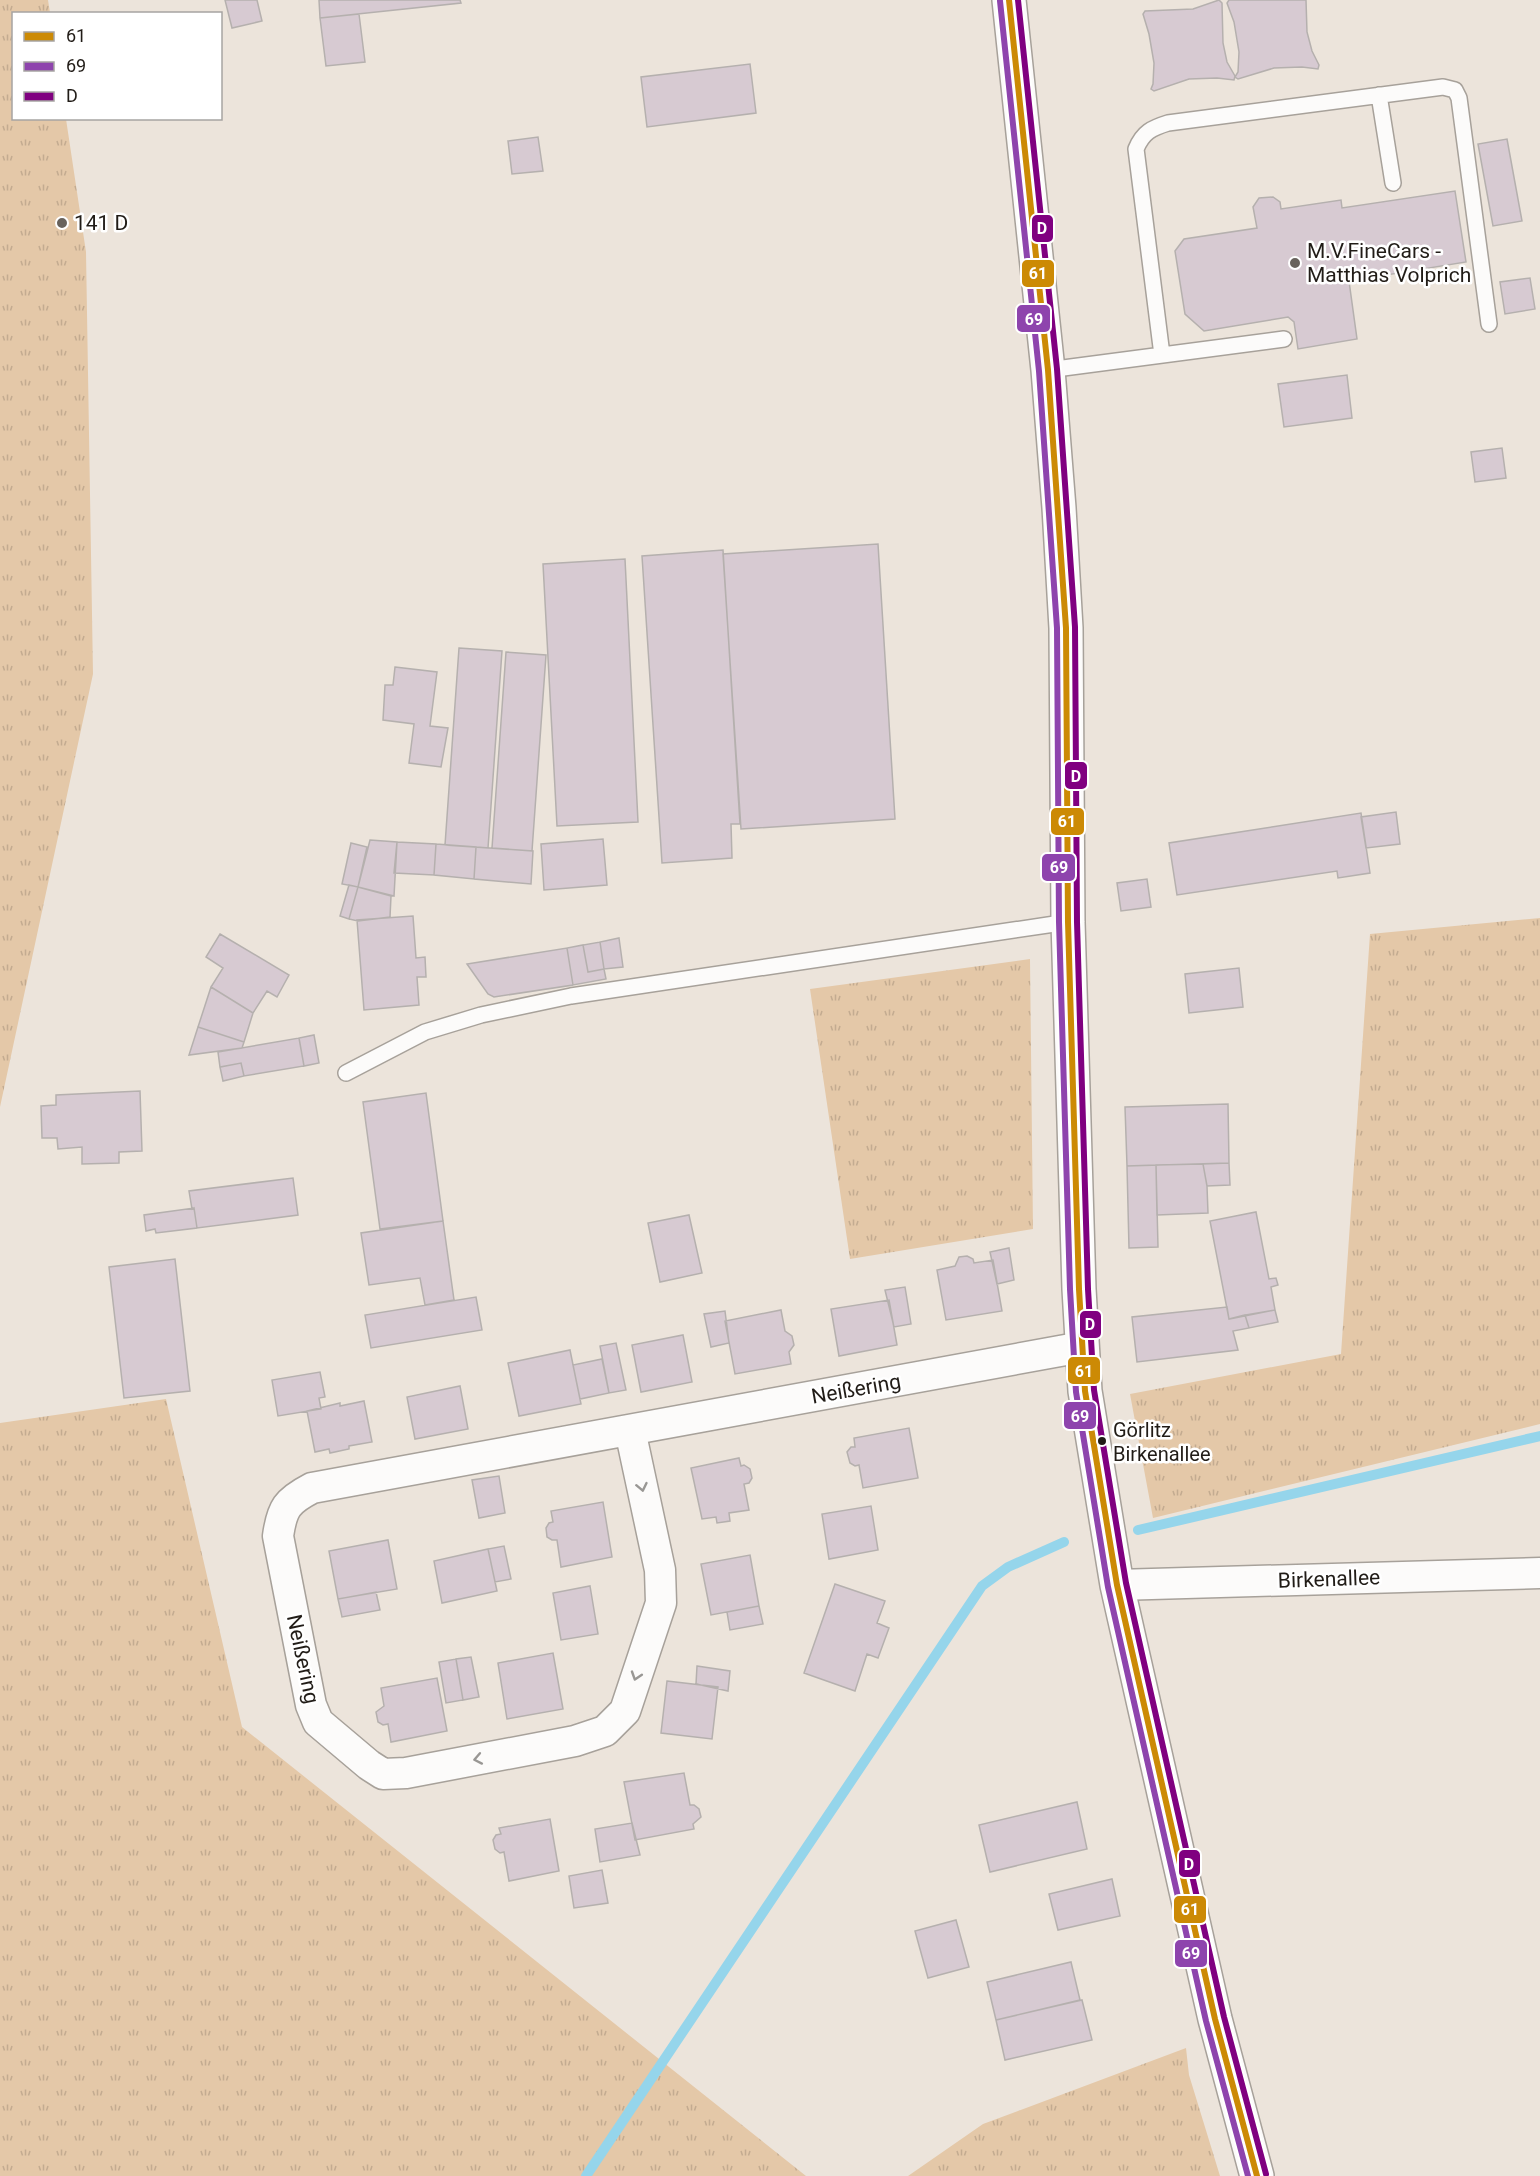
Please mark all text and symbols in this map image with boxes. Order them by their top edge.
legend [12,12,222,120]
text: 61 [66,25,86,46]
text: 69 [66,55,86,76]
text: D [66,85,78,106]
place label: 141 D [74,211,128,235]
line badge: D [1031,214,1054,243]
marker: 141 D [55,216,69,230]
text: D [1037,219,1047,238]
place label: M.V.FineCars - Matthias Volprich [1307,239,1471,287]
marker: M.V.FineCars - Matthias Volprich [1288,256,1302,270]
line badge: 61 [1021,259,1055,288]
text: 61 [1029,264,1047,283]
line badge: 69 [1016,304,1051,333]
text: 69 [1025,310,1043,329]
line badge: D [1064,761,1088,790]
text: D [1071,767,1081,786]
line badge: 61 [1050,807,1085,836]
text: 61 [1058,812,1076,831]
line badge: 69 [1041,853,1076,882]
text: 69 [1050,858,1068,877]
line badge: D [1079,1310,1102,1339]
text: D [1085,1315,1095,1334]
line badge: 61 [1067,1356,1101,1385]
text: 61 [1075,1362,1093,1381]
street label: Neißering [809,1369,903,1409]
line badge: 69 [1063,1401,1097,1430]
text: 69 [1071,1407,1089,1426]
place label: Görlitz Birkenallee [1113,1418,1211,1466]
marker: Görlitz Birkenallee [1096,1435,1108,1447]
one-way arrow [635,1482,648,1492]
street label: Birkenallee [1277,1565,1381,1593]
street label: Neißering [282,1612,324,1706]
one-way arrow [631,1670,643,1681]
one-way arrow [473,1752,483,1765]
line badge: D [1178,1849,1201,1878]
text: D [1184,1855,1194,1874]
line badge: 61 [1173,1895,1207,1924]
text: 61 [1181,1900,1199,1919]
line badge: 69 [1174,1939,1208,1968]
text: 69 [1182,1944,1200,1963]

